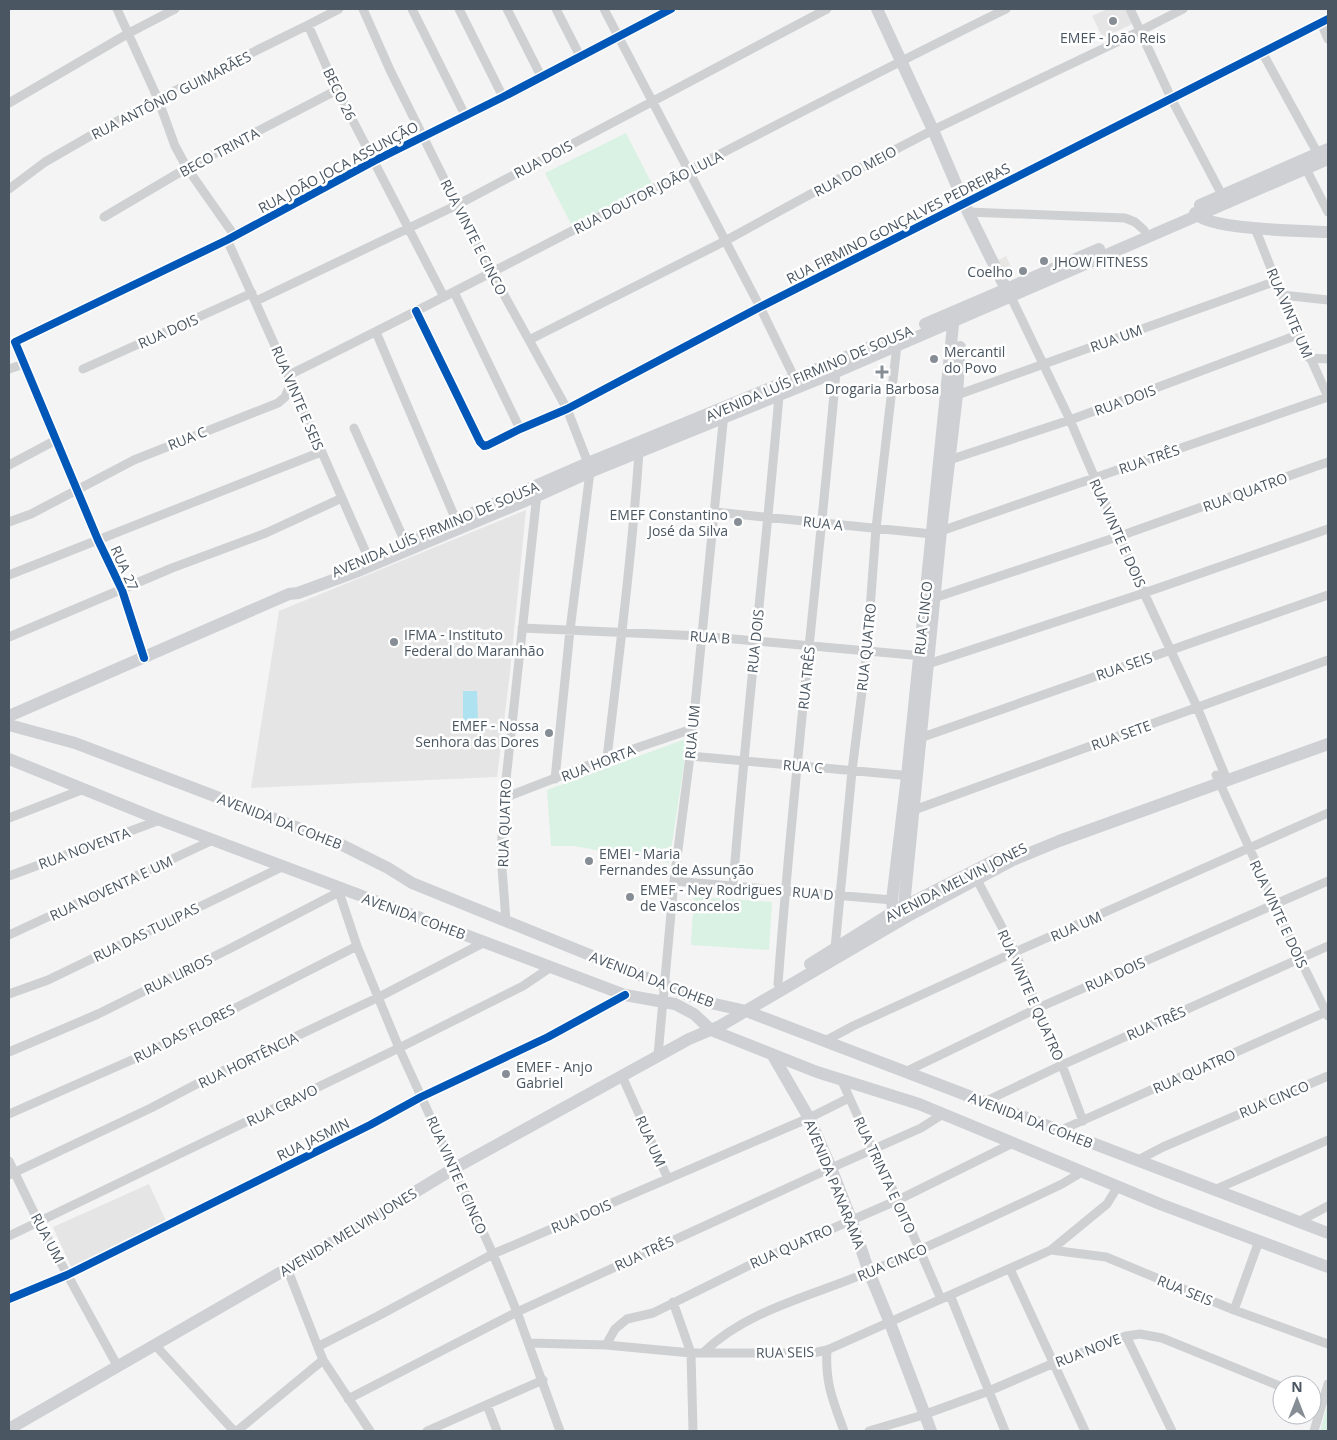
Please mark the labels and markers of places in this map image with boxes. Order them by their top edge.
marker: EMEF - João Reis [1107,15,1119,27]
place label: EMEF - João Reis [1060,28,1166,47]
place label: JHOW FITNESS [1052,252,1148,271]
marker: JHOW FITNESS [1038,255,1050,267]
place label: Coelho [967,262,1013,281]
marker: Coelho [1017,265,1029,277]
place label: Mercantil do Povo [944,342,1005,377]
marker: Mercantil do Povo [928,353,940,365]
marker: Drogaria Barbosa [876,366,888,378]
place label: Drogaria Barbosa [825,379,939,398]
place label: EMEF Constantino José da Silva [610,505,728,540]
marker: EMEF Constantino José da Silva [732,516,744,528]
place label: IFMA - Instituto Federal do Maranhão [404,625,544,660]
marker: IFMA - Instituto Federal do Maranhão [388,636,400,648]
place label: EMEF - Nossa Senhora das Dores [415,716,539,751]
marker: EMEF - Nossa Senhora das Dores [543,727,555,739]
place label: EMEI - Maria Fernandes de Assunção [599,844,754,879]
marker: EMEI - Maria Fernandes de Assunção [583,855,595,867]
place label: EMEF - Ney Rodrigues de Vasconcelos [640,880,782,915]
marker: EMEF - Ney Rodrigues de Vasconcelos [624,891,636,903]
place label: EMEF - Anjo Gabriel [516,1057,593,1092]
marker: EMEF - Anjo Gabriel [500,1068,512,1080]

